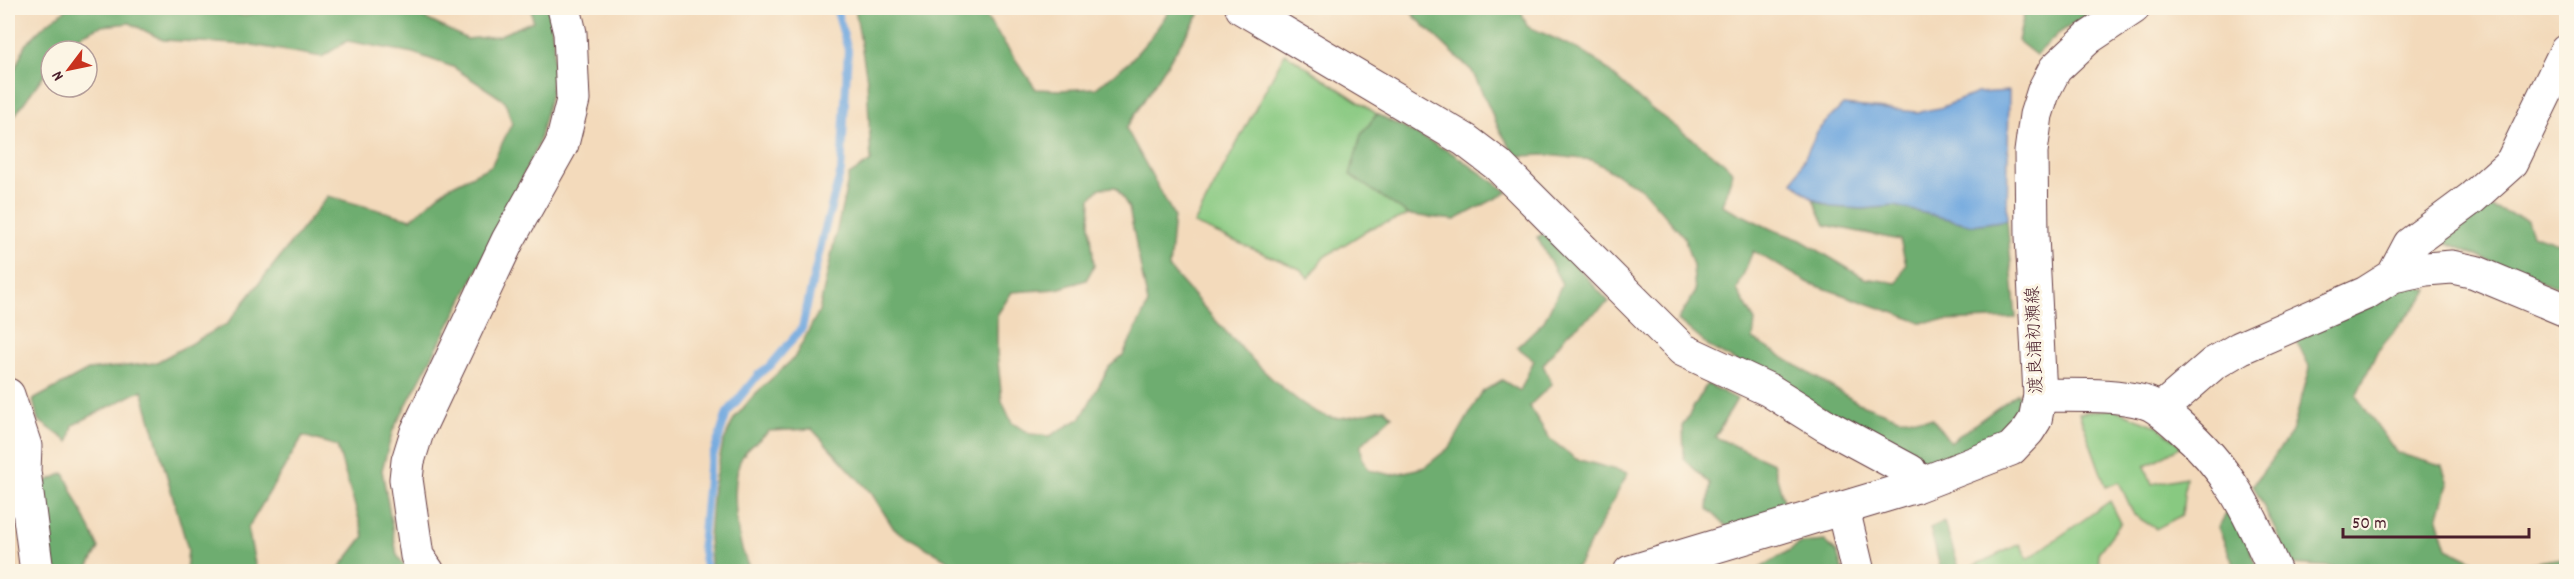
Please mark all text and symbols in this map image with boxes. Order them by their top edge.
north arrow [39,39,99,99]
text: N [47,66,70,85]
street label: 渡良浦初瀬線 [2022,286,2050,394]
scale bar [2343,501,2529,539]
text: 50 m [2352,512,2387,537]

